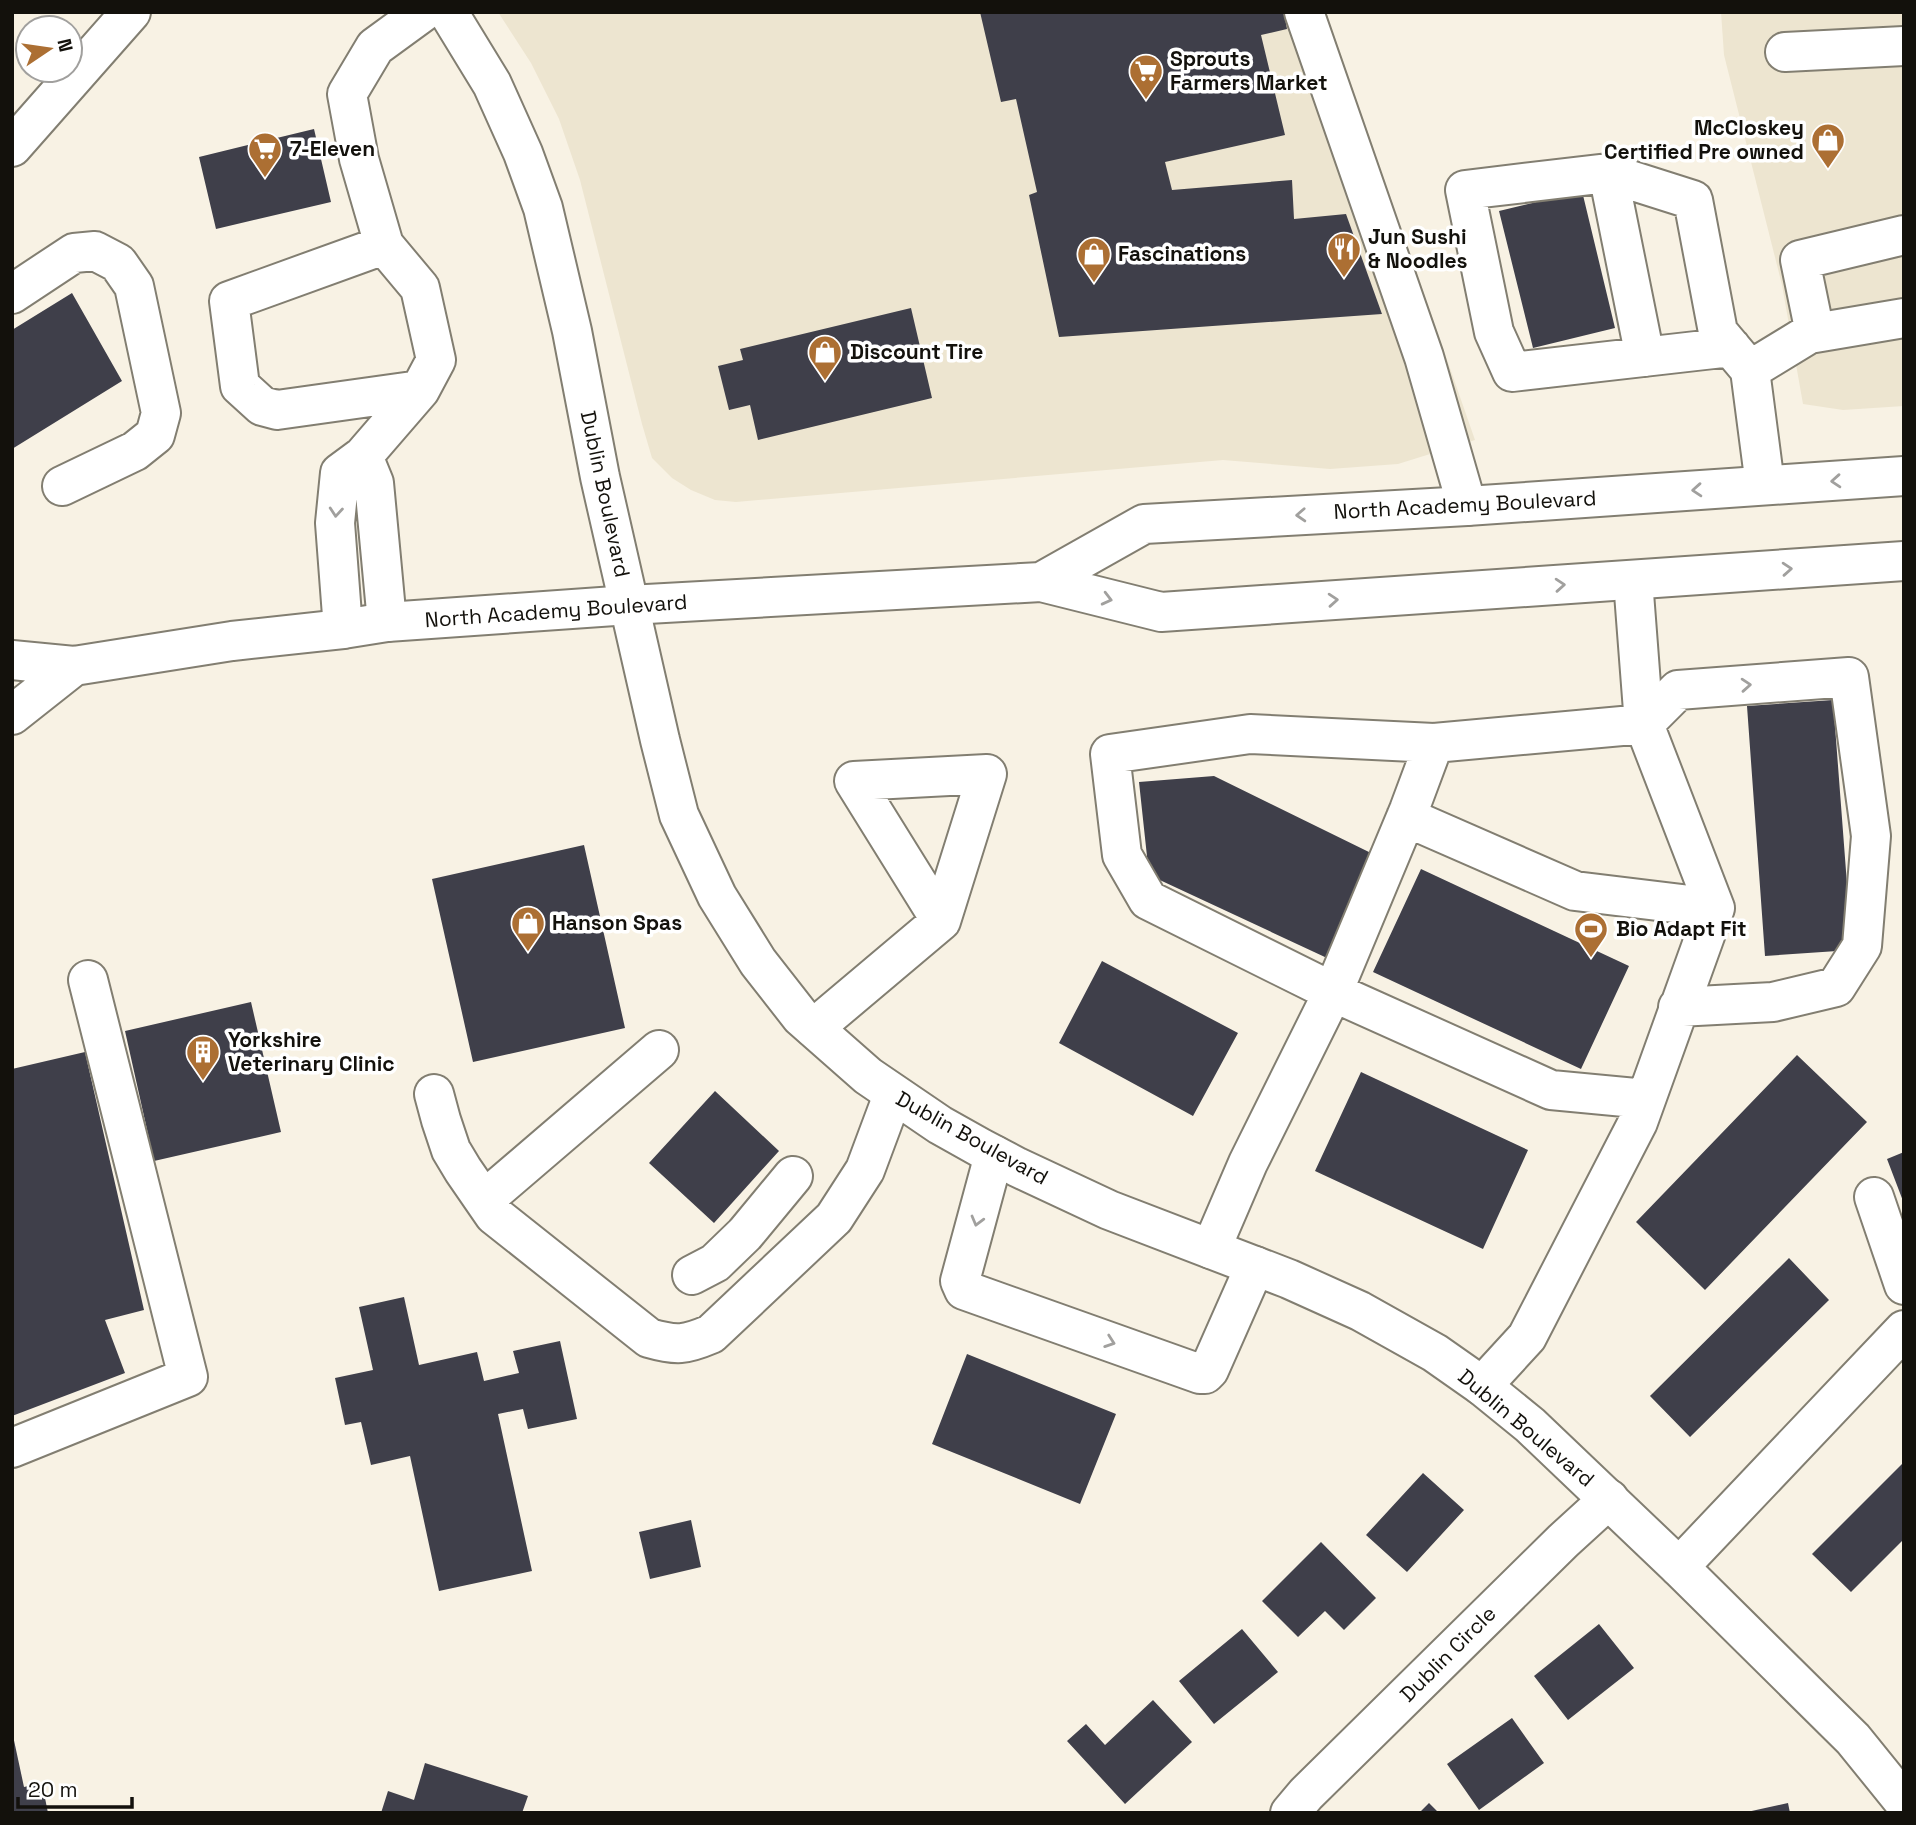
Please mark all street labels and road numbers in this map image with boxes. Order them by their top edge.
street label: Dublin Boulevard [575,408,636,580]
street label: North Academy Boulevard [1333,484,1597,525]
street label: North Academy Boulevard [424,588,688,633]
street label: Dublin Boulevard [891,1085,1053,1191]
street label: Dublin Boulevard [1453,1363,1600,1493]
street label: Dublin Circle [1394,1600,1501,1707]

